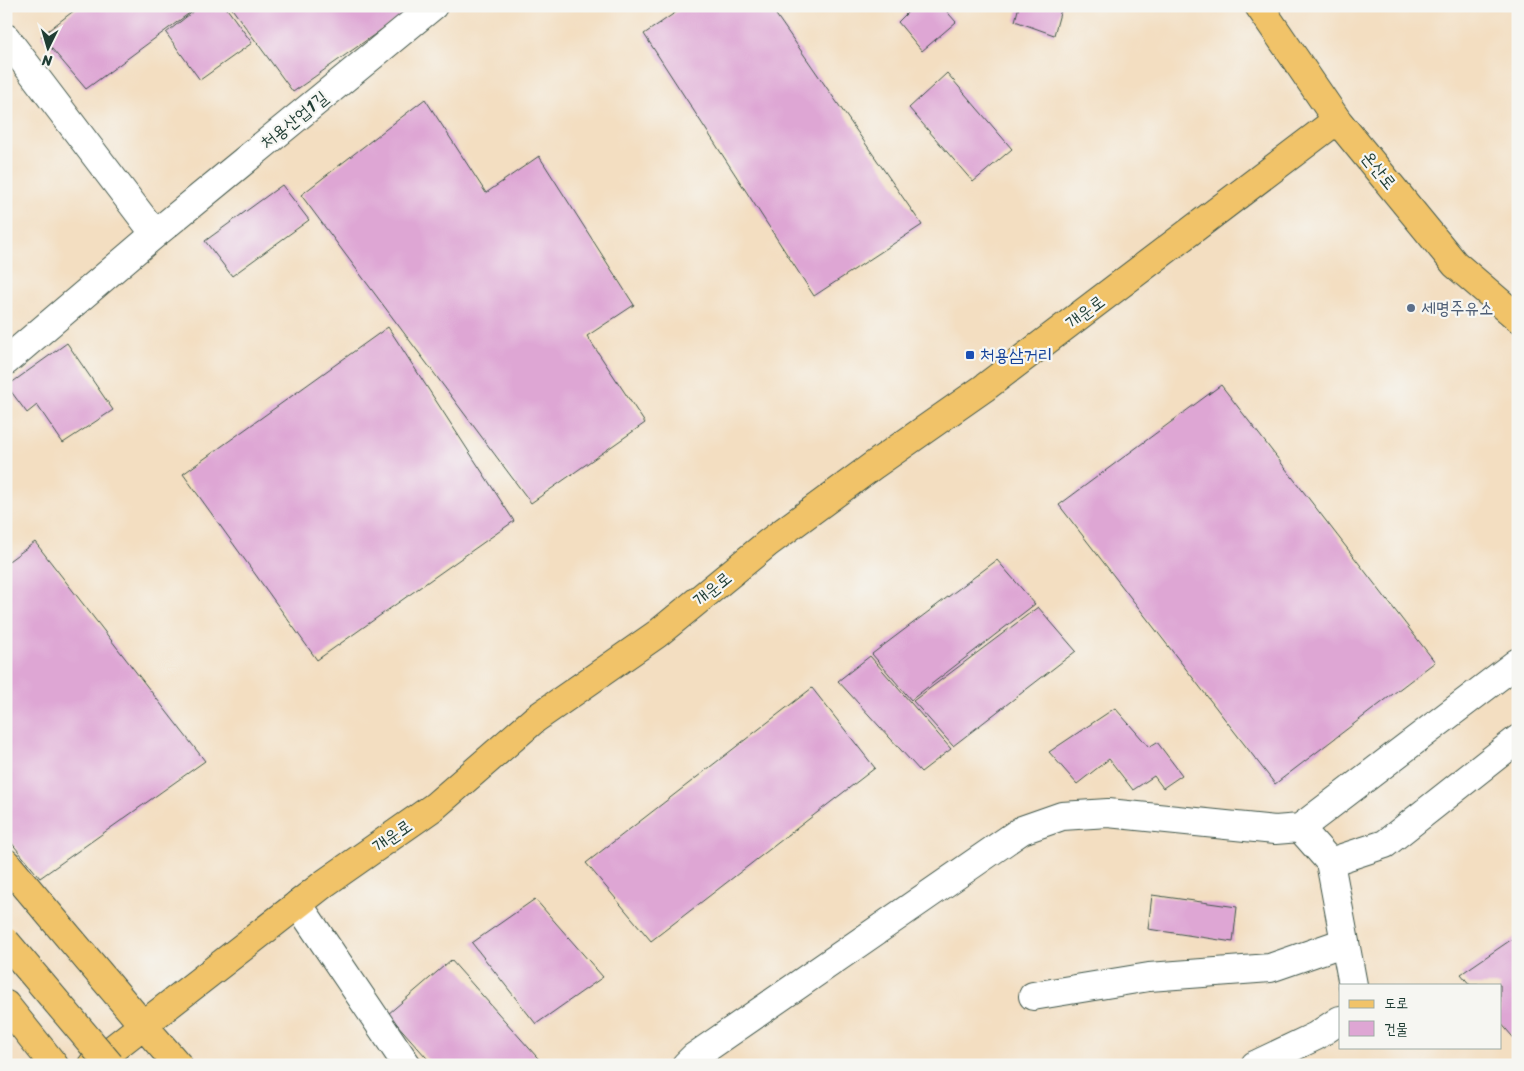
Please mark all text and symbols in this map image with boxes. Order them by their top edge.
north arrow [22,22,72,72]
text: N [41,48,54,73]
street label: 처용산업1길 [253,82,336,158]
street label: 온산로 [1353,143,1405,197]
street label: 개운로 [1058,286,1112,338]
place label: 세명주유소 [1421,292,1493,324]
marker: 세명주유소 [1405,302,1417,314]
place label: 처용삼거리 [980,339,1052,371]
marker: 처용삼거리 [964,349,976,361]
street label: 개운로 [685,563,739,615]
street label: 개운로 [365,810,419,862]
legend [1339,984,1502,1048]
text: 도로 [1384,990,1408,1016]
text: 건물 [1384,1016,1408,1042]

